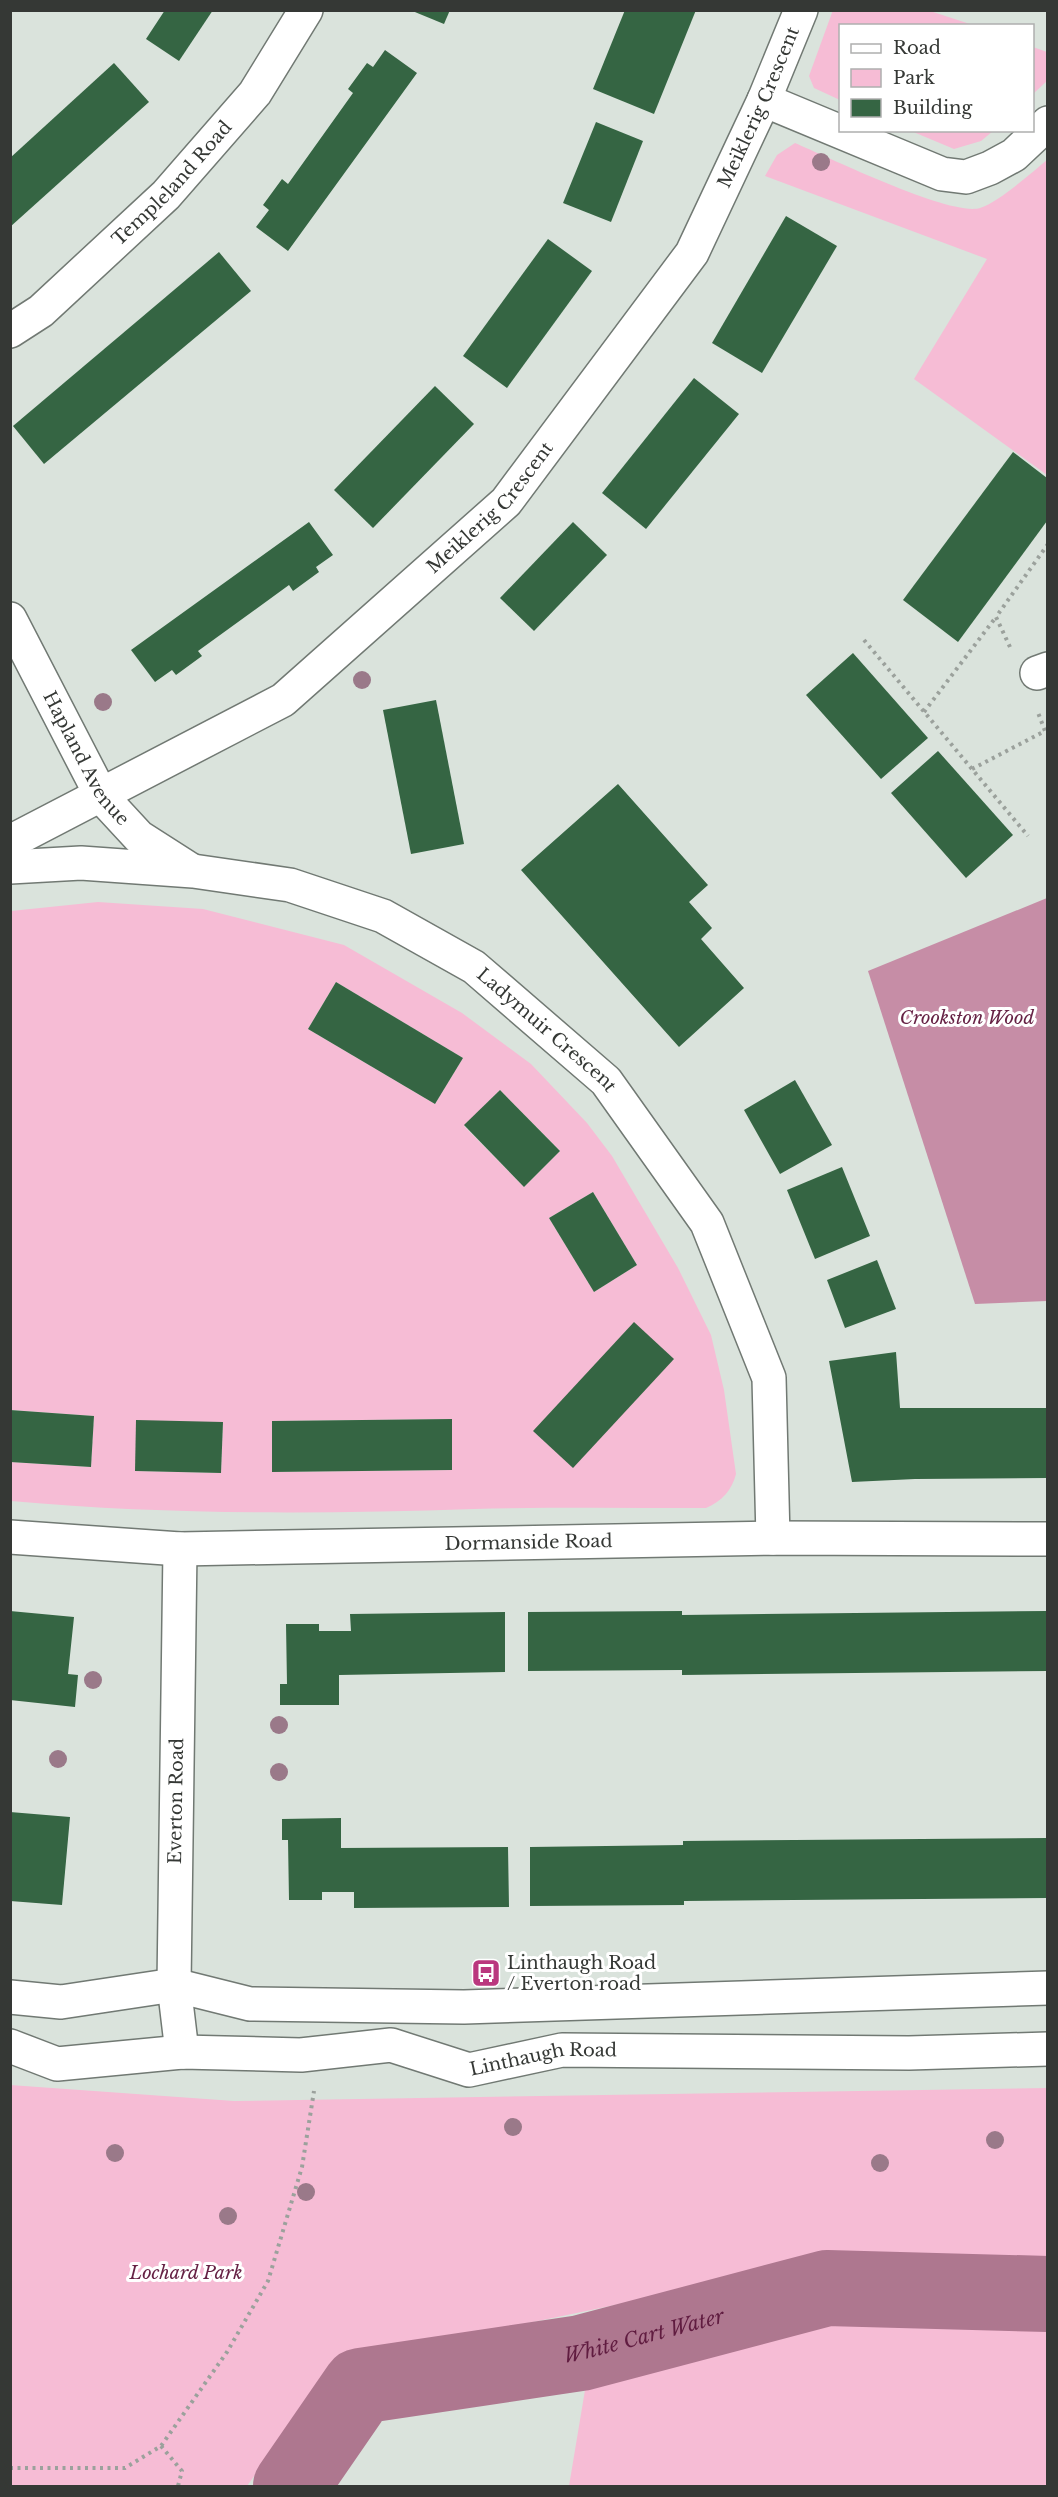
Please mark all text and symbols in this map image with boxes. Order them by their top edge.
street label: Meiklerig Crescent [713,23,804,191]
legend [839,24,1034,132]
text: Road [893,37,941,59]
text: Park [893,67,935,89]
text: Building [893,97,972,119]
street label: Templeland Road [108,116,237,250]
street label: Meiklerig Crescent [422,438,558,578]
street label: Hapland Avenue [38,688,134,830]
street label: Ladymuir Crescent [472,963,621,1096]
park label: Crookston Wood [900,1007,1034,1029]
street label: Dormanside Road [444,1530,613,1555]
street label: Everton Road [164,1738,188,1864]
place label: Linthaugh Road / Everton road [507,1952,656,1995]
bus stop icon: Linthaugh Road / Everton road [470,1957,502,1989]
street label: Linthaugh Road [468,2039,617,2081]
park label: Lochard Park [129,2262,242,2284]
water label: White Cart Water [562,2304,727,2367]

